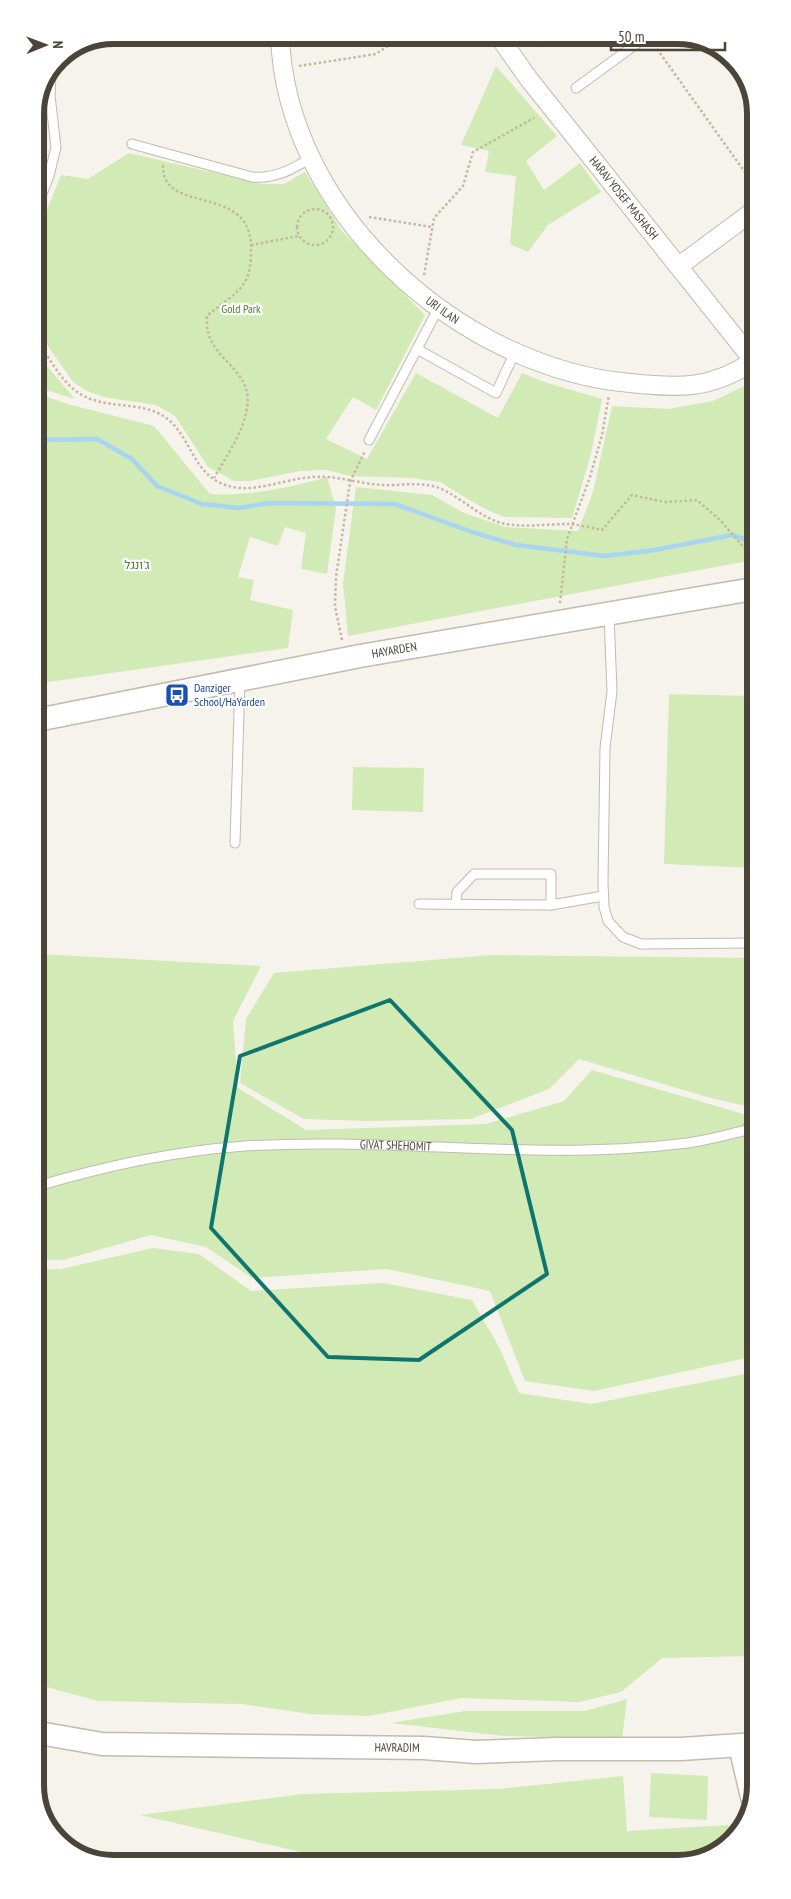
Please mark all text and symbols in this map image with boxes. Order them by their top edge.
north arrow [20,20,70,70]
scale bar [611,20,725,52]
text: 50 m [618,27,644,46]
text: N [49,41,67,49]
street label: HARAV YOSEF MASHASH [586,153,662,242]
street label: URI ILAN [423,293,462,327]
park label: Gold Park [221,301,261,316]
park label: ג'ונגל [124,557,150,572]
street label: HAYARDEN [370,638,418,661]
place label: Danziger School/HaYarden [194,680,265,709]
bus stop icon: Danziger School/HaYarden [164,682,190,708]
street label: GIVAT SHEHOMIT [360,1136,433,1154]
street label: HAVRADIM [374,1739,420,1755]

